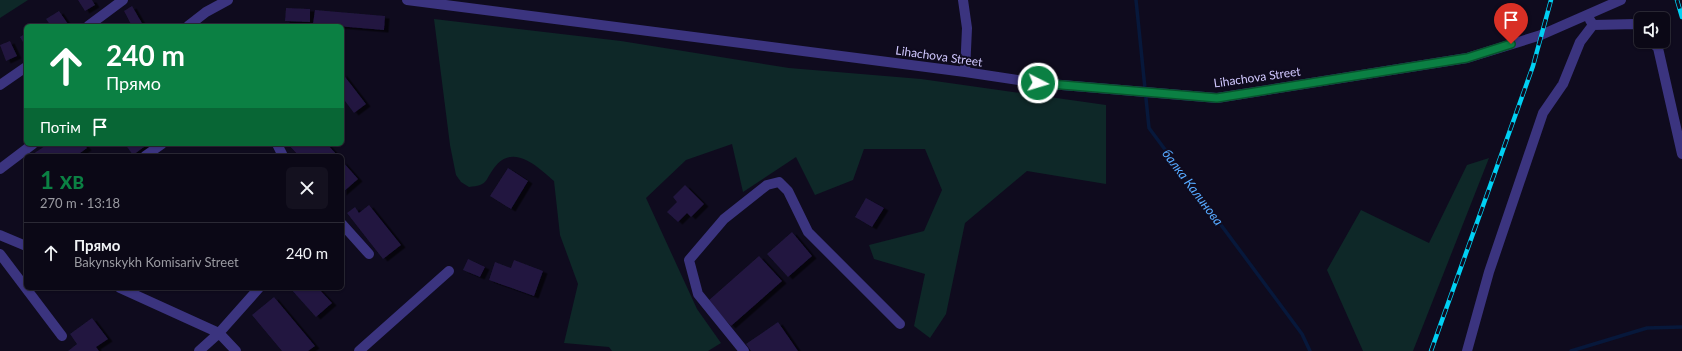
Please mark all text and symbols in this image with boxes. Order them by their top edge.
pin [1494,3,1528,44]
icon: arrive [1500,9,1522,31]
map controls [1634,12,1670,48]
button: sound [1634,12,1670,48]
text: 240 m [106,38,185,72]
icon: ahead [40,40,92,92]
street label: Lihachova Street [895,42,984,70]
position arrow [1017,62,1059,104]
street label: Lihachova Street [1213,63,1302,91]
text: Прямо [106,72,161,94]
icon: arrive [89,116,111,138]
text: Потім [40,118,81,136]
water label: балка Калинова [1159,146,1227,229]
text: 1 хв [40,165,84,194]
button: close [286,167,328,209]
text: 270 m · 13:18 [40,195,120,211]
text: Прямо [74,236,120,254]
icon: ahead [40,242,62,264]
text: 240 m [286,244,328,262]
text: Bakynskykh Komisariv Street [74,254,239,270]

